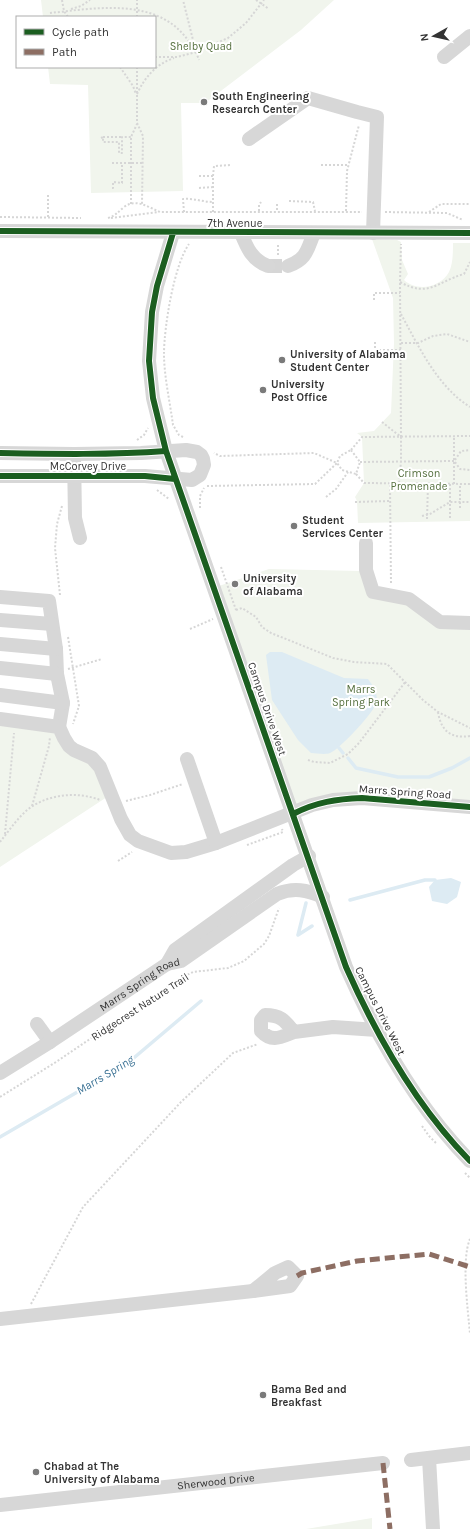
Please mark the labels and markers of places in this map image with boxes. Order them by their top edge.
place label: South Engineering Research Center [212,90,310,116]
marker: South Engineering Research Center [199,97,209,107]
place label: University of Alabama Student Center [290,348,406,374]
marker: University of Alabama Student Center [277,355,287,365]
place label: University Post Office [271,378,328,404]
marker: University Post Office [258,385,268,395]
place label: Student Services Center [302,514,384,540]
marker: Student Services Center [289,521,299,531]
place label: University of Alabama [243,572,303,598]
marker: University of Alabama [230,579,240,589]
place label: Bama Bed and Breakfast [271,1383,347,1409]
marker: Bama Bed and Breakfast [258,1390,268,1400]
place label: Chabad at The University of Alabama [44,1460,160,1486]
marker: Chabad at The University of Alabama [31,1467,41,1477]

